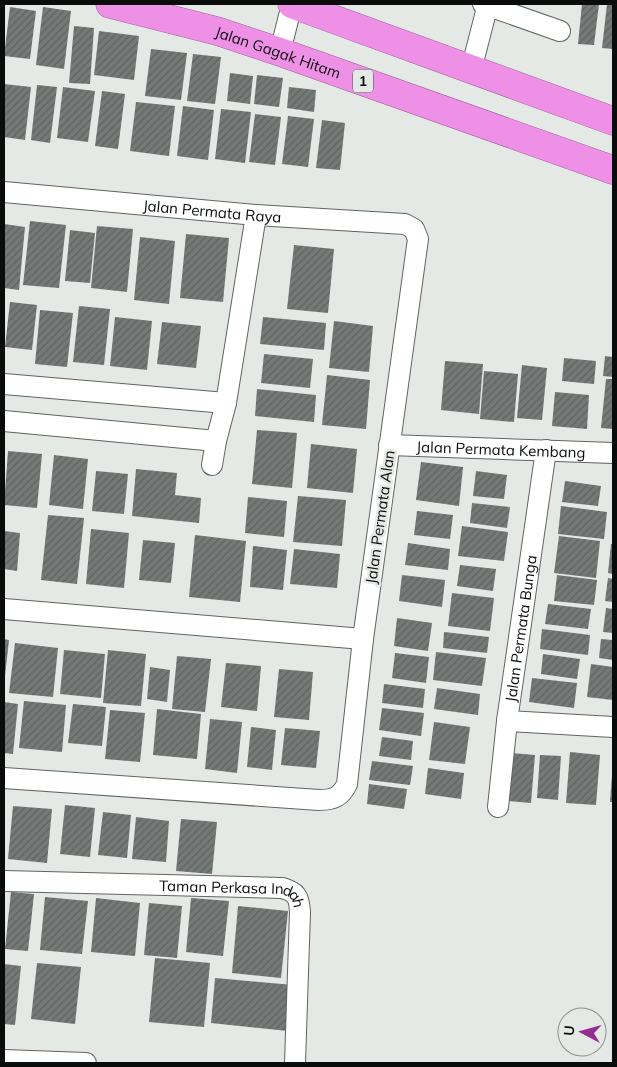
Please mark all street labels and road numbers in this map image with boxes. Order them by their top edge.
street label: Jalan Gagak Hitam [213,22,343,82]
road number: 1 [353,70,373,92]
street label: Jalan Permata Raya [142,195,282,226]
street label: Jalan Permata Kembang [416,436,586,462]
street label: Jalan Permata Alan [361,449,399,585]
street label: Jalan Permata Bunga [500,554,540,703]
street label: Taman Perkasa Indah [159,875,309,909]

